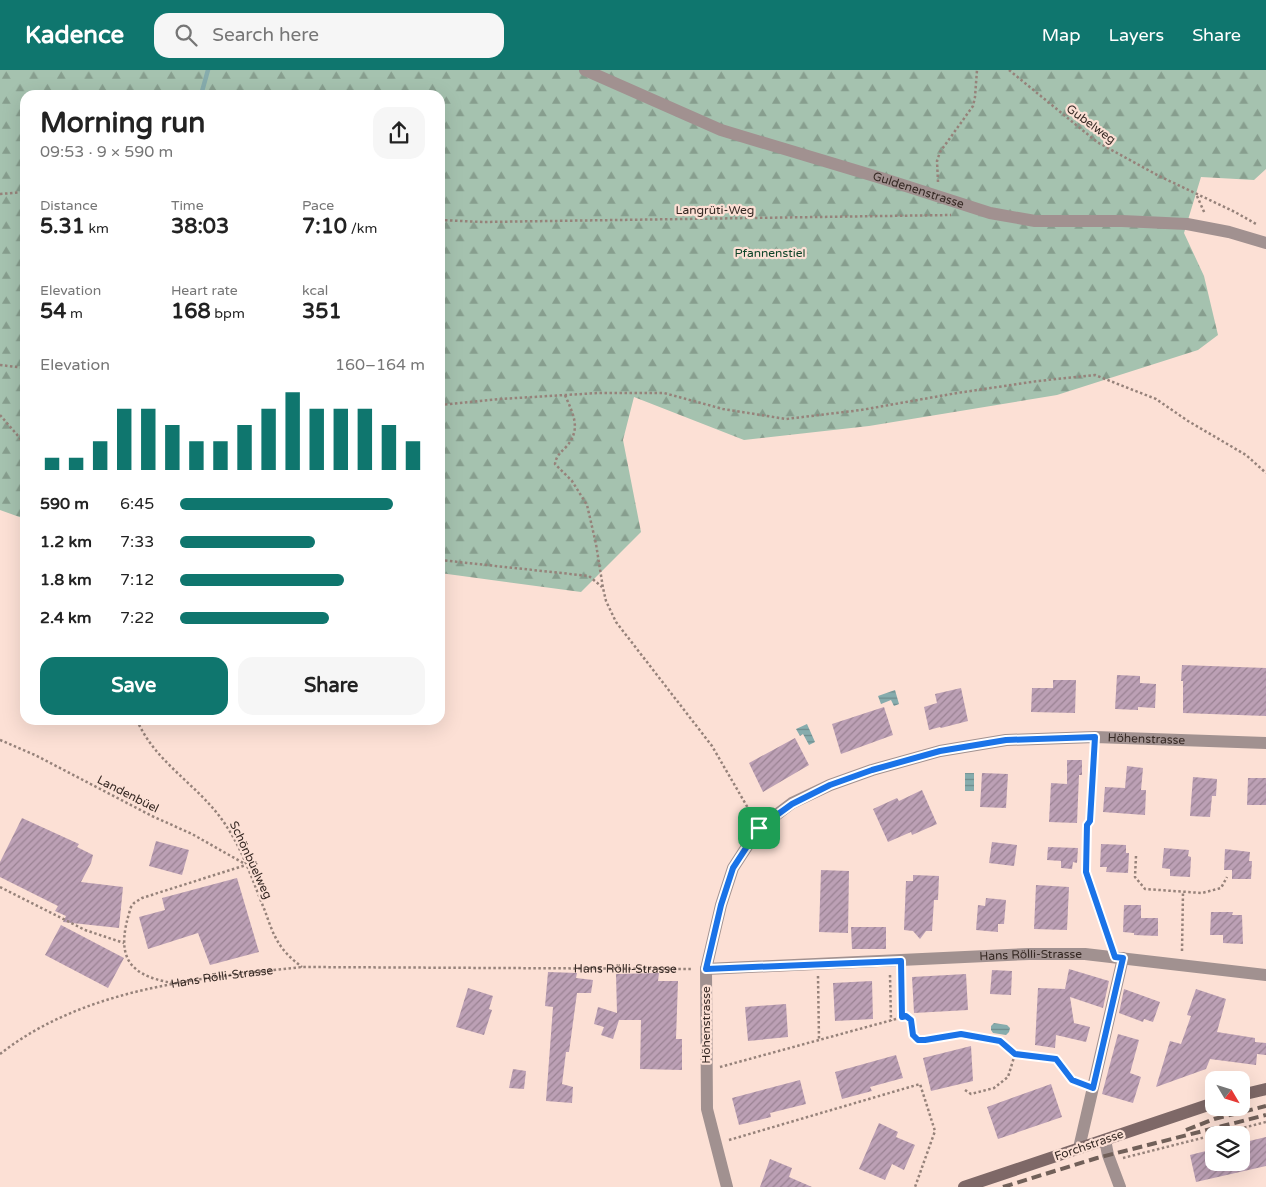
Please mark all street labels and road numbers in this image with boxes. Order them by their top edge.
street label: Gubelweg [1064,101,1118,147]
street label: Guldenenstrasse [871,169,966,211]
street label: Langrüti-Weg [676,203,754,217]
street label: Höhenstrasse [1107,730,1186,747]
street label: Landenbüel [95,772,161,816]
street label: Schönbüelweg [227,819,275,901]
street label: Hans Rölli-Strasse [979,947,1082,963]
street label: Hans Rölli-Strasse [574,961,677,976]
street label: Hans Rölli-Strasse [170,963,274,991]
street label: Höhenstrasse [699,986,713,1064]
street label: Forchstrasse [1053,1127,1126,1163]

